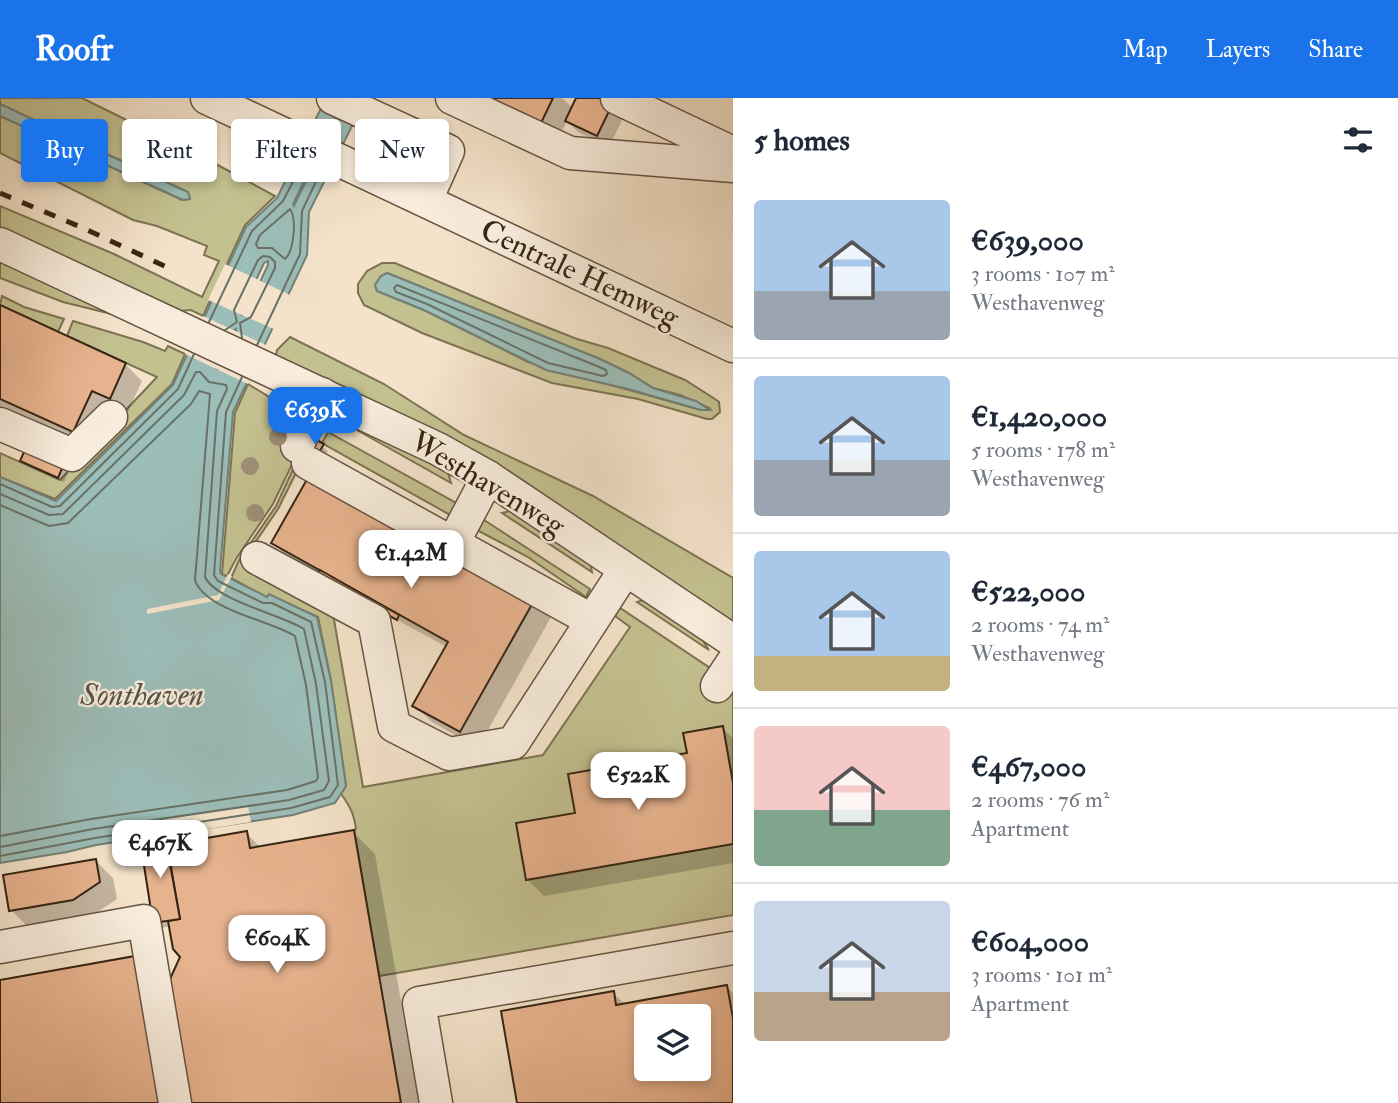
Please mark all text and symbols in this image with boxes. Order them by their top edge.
text: Roofr [35,29,113,70]
text: Map [1123,34,1168,65]
text: Layers [1206,34,1270,65]
text: Share [1308,34,1363,65]
chip: Buy [21,119,108,182]
chip: Rent [122,119,217,182]
chip: Filters [231,119,341,182]
chip: New [355,119,449,182]
icon: filters [1339,121,1377,159]
text: 5 homes [754,122,850,159]
street label: Centrale Hemweg [475,211,686,336]
text: €639,000 [971,222,1084,259]
icon: home [810,228,894,312]
text: 3 rooms · 107 m² [971,259,1115,288]
text: Westhavenweg [971,288,1104,317]
pin: €639K [266,388,364,447]
text: €639K [284,395,346,424]
text: €1,420,000 [971,398,1107,435]
icon: home [810,404,894,488]
street label: Westhavenweg [403,422,573,545]
text: 5 rooms · 178 m² [971,435,1115,464]
text: Westhavenweg [971,464,1104,493]
pin: €1.42M [354,531,468,590]
text: €1.42M [375,538,447,567]
text: €522,000 [971,573,1085,610]
icon: home [810,579,894,663]
text: 2 rooms · 74 m² [971,610,1110,639]
text: Westhavenweg [971,639,1104,668]
water label: Sonthaven [79,675,204,715]
text: €467,000 [971,748,1086,785]
pin: €522K [589,752,687,812]
icon: home [810,754,894,838]
text: €522K [607,760,669,789]
text: 2 rooms · 76 m² [971,785,1109,814]
text: Apartment [971,814,1069,843]
pin: €467K [111,820,209,880]
text: €467K [128,828,192,857]
pin: €604K [228,916,326,975]
text: €604K [244,923,310,952]
text: €604,000 [971,923,1089,960]
icon: home [810,929,894,1013]
text: 3 rooms · 101 m² [971,960,1112,989]
text: Apartment [971,989,1069,1018]
map controls [634,1004,711,1081]
button: layers [634,1004,711,1081]

